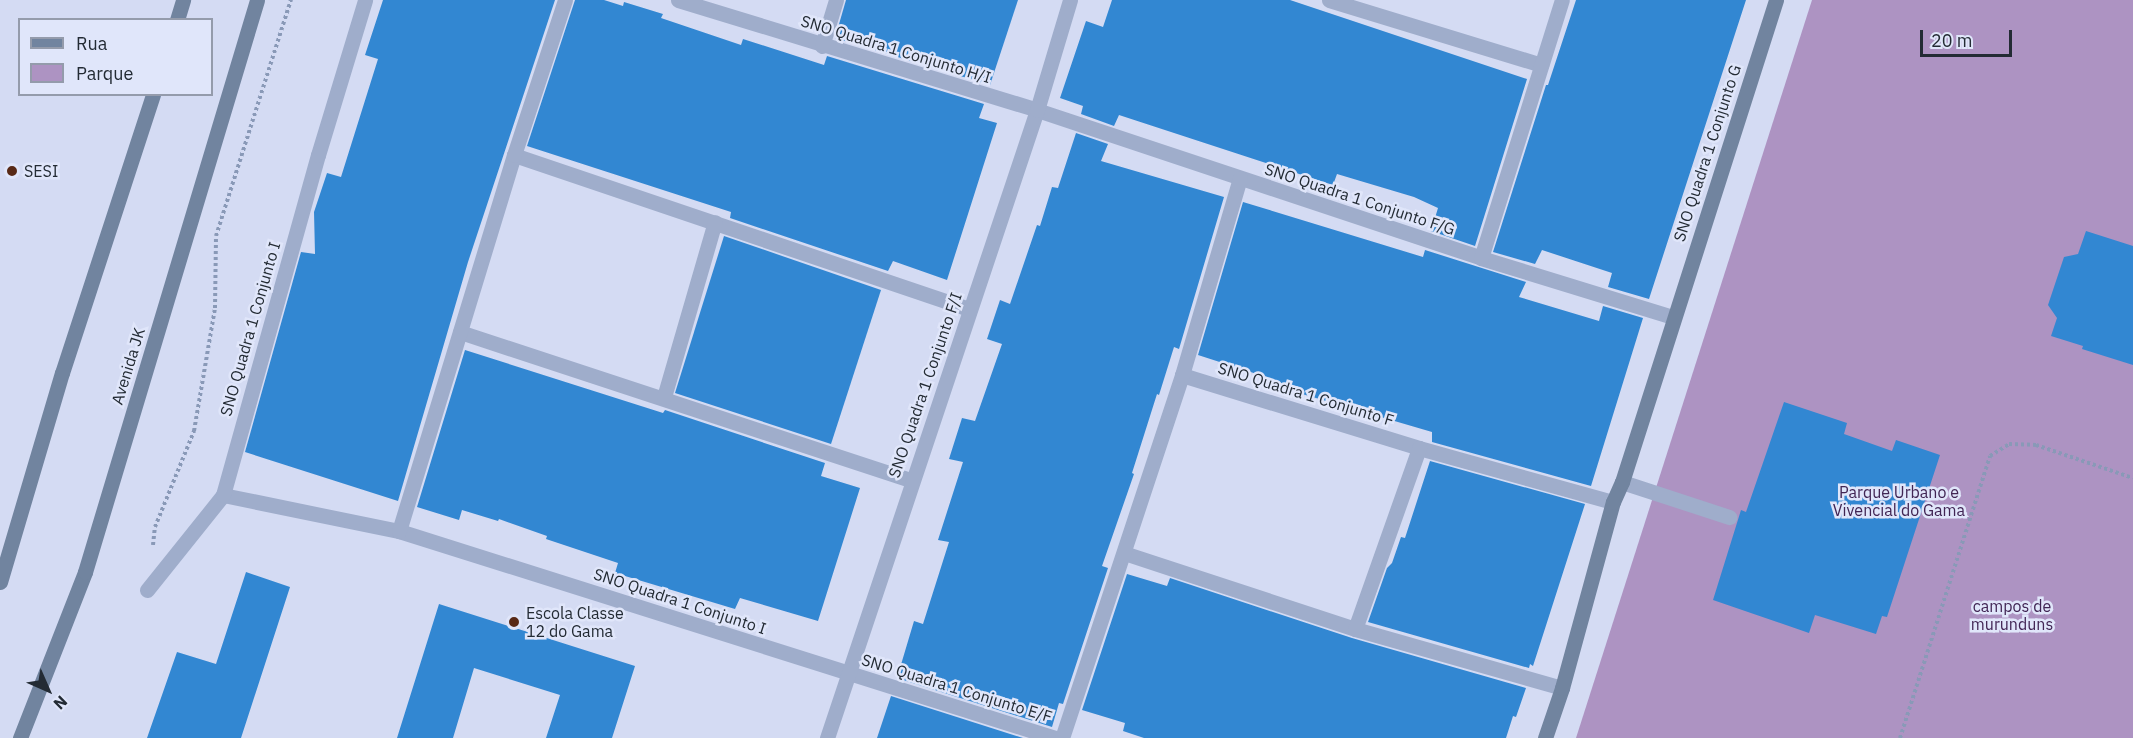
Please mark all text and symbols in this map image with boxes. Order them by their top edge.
street label: SNO Quadra 1 Conjunto H/I [799,11,993,87]
legend [18,18,213,96]
scale bar [1923,18,2014,56]
text: 20 m [1931,29,1973,52]
text: Rua [76,32,107,55]
text: Parque [76,62,133,85]
street label: SNO Quadra 1 Conjunto G [1669,62,1745,244]
street label: SNO Quadra 1 Conjunto F/G [1262,159,1458,239]
place label: SESI [24,161,58,181]
marker: SESI [5,164,19,178]
street label: SNO Quadra 1 Conjunto I [216,240,284,418]
street label: SNO Quadra 1 Conjunto F/I [884,290,966,480]
street label: Avenida JK [107,325,149,407]
street label: SNO Quadra 1 Conjunto F [1216,358,1396,430]
park label: Parque Urbano e Vivencial do Gama [1833,482,1965,520]
street label: SNO Quadra 1 Conjunto I [591,564,769,638]
park label: campos de murunduns [1971,596,2053,634]
place label: Escola Classe 12 do Gama [526,603,624,641]
marker: Escola Classe 12 do Gama [507,615,521,629]
street label: SNO Quadra 1 Conjunto E/F [859,650,1055,726]
north arrow [18,660,78,720]
text: N [50,692,72,714]

